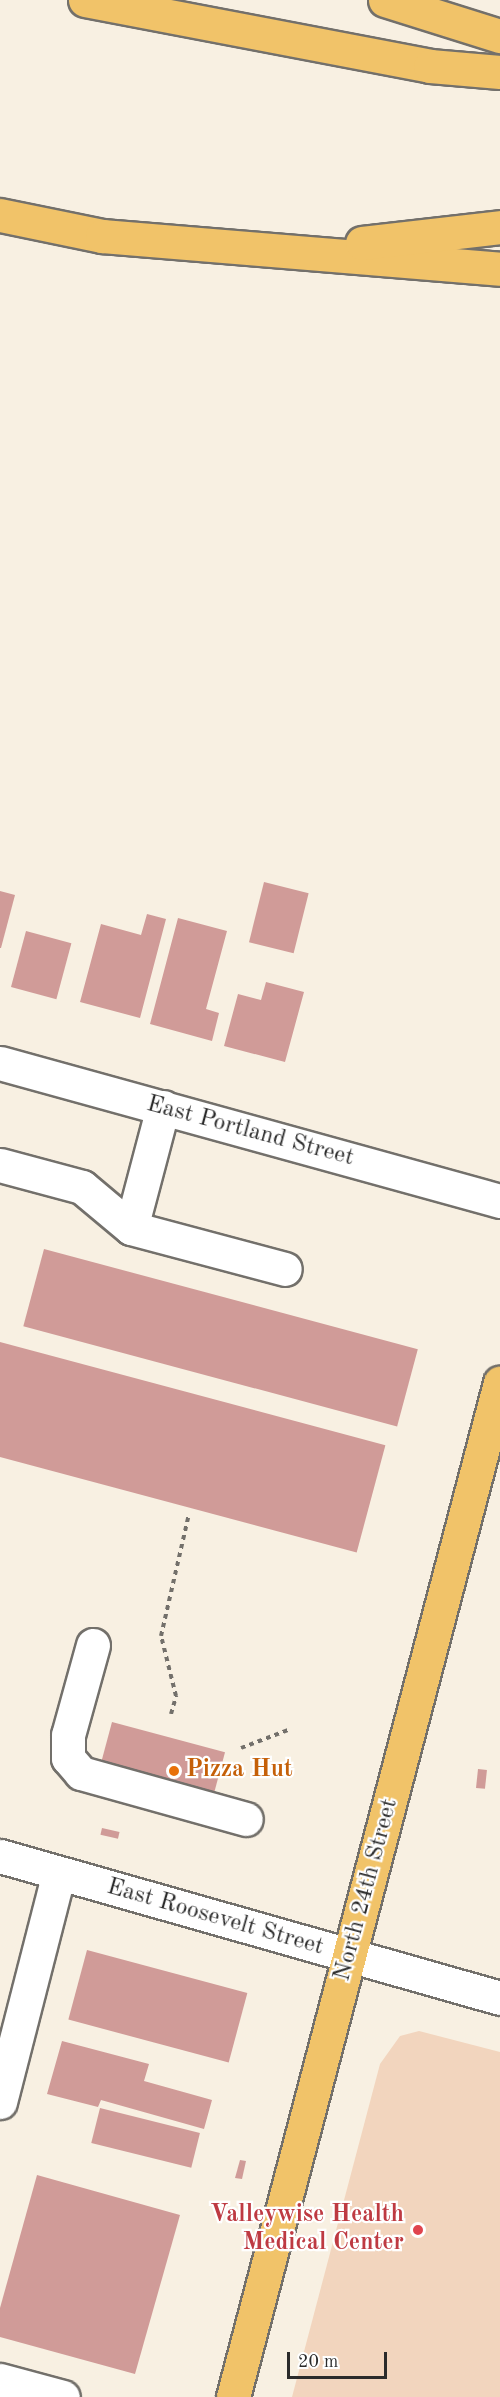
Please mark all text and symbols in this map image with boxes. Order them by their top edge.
street label: East Portland Street [143,1090,357,1174]
place label: Pizza Hut [186,1757,293,1785]
marker: Pizza Hut [167,1764,181,1778]
street label: North 24th Street [329,1795,405,1985]
street label: East Roosevelt Street [103,1873,327,1963]
place label: Valleywise Health Medical Center [210,2202,404,2258]
marker: Valleywise Health Medical Center [409,2221,427,2239]
scale bar [290,2340,390,2378]
text: 20 m [298,2353,338,2371]

